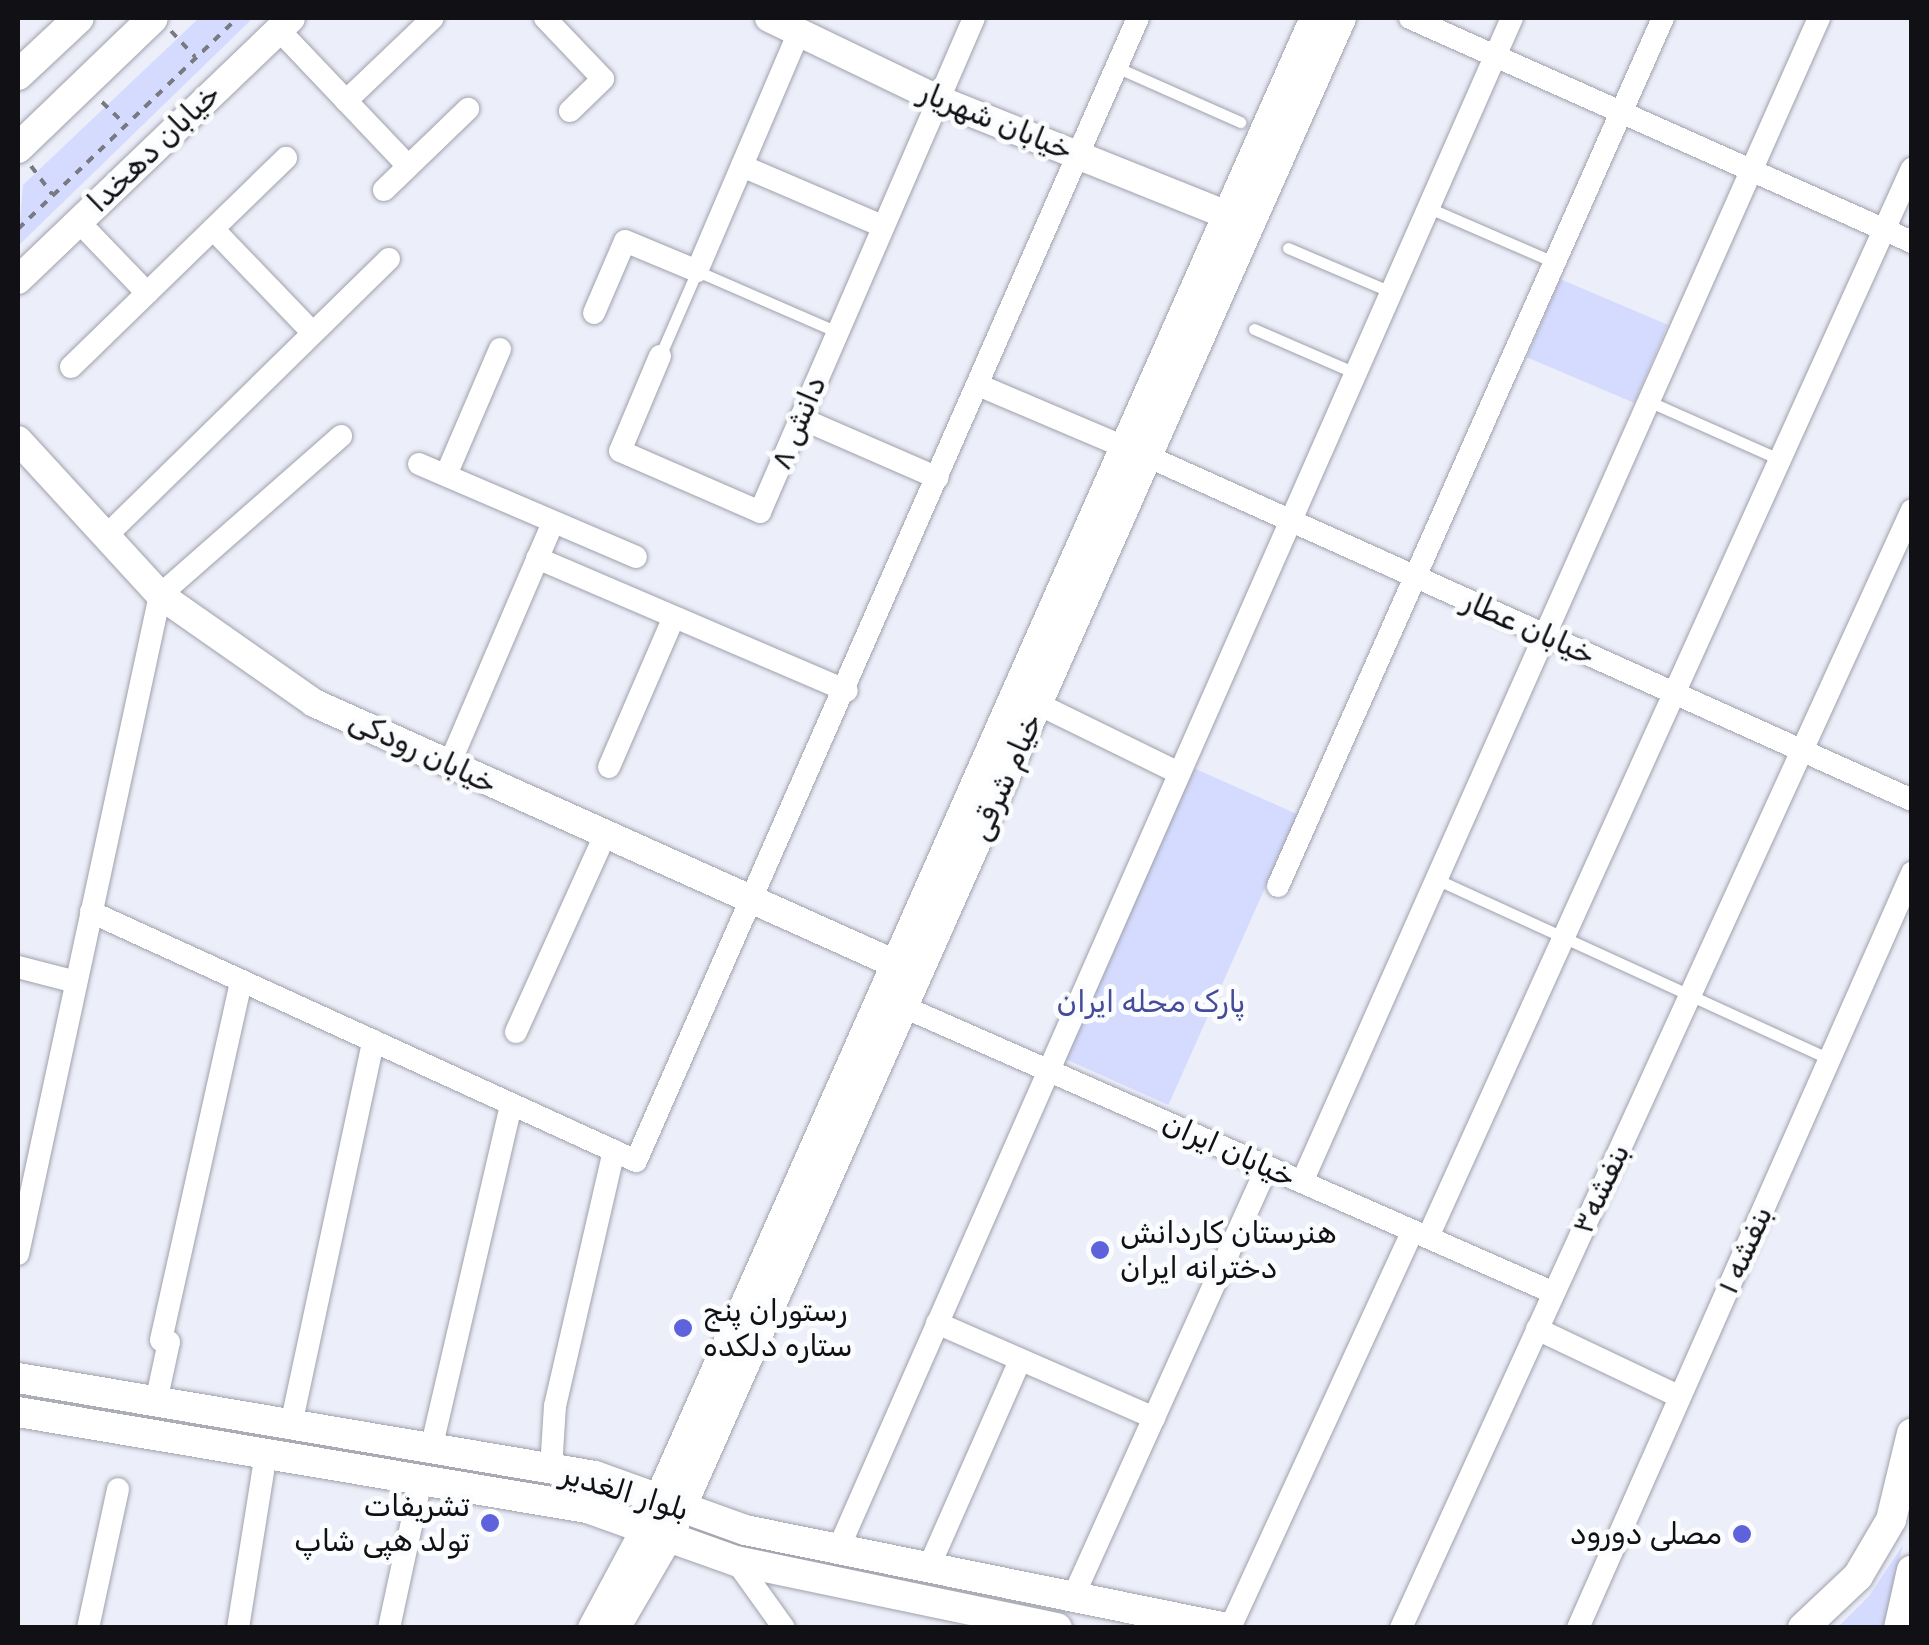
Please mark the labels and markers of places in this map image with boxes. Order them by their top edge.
place label: هنرستان کاردانش دخترانه ایران [1120,1215,1337,1286]
marker: هنرستان کاردانش دخترانه ایران [1089,1239,1111,1261]
place label: رستوران پنج ستاره دلکده [703,1293,852,1364]
marker: رستوران پنج ستاره دلکده [672,1317,694,1339]
place label: تشریفات تولد هپی شاپ [294,1488,470,1558]
marker: تشریفات تولد هپی شاپ [479,1512,501,1534]
place label: مصلی دورود [1570,1516,1722,1552]
marker: مصلی دورود [1731,1523,1753,1545]

